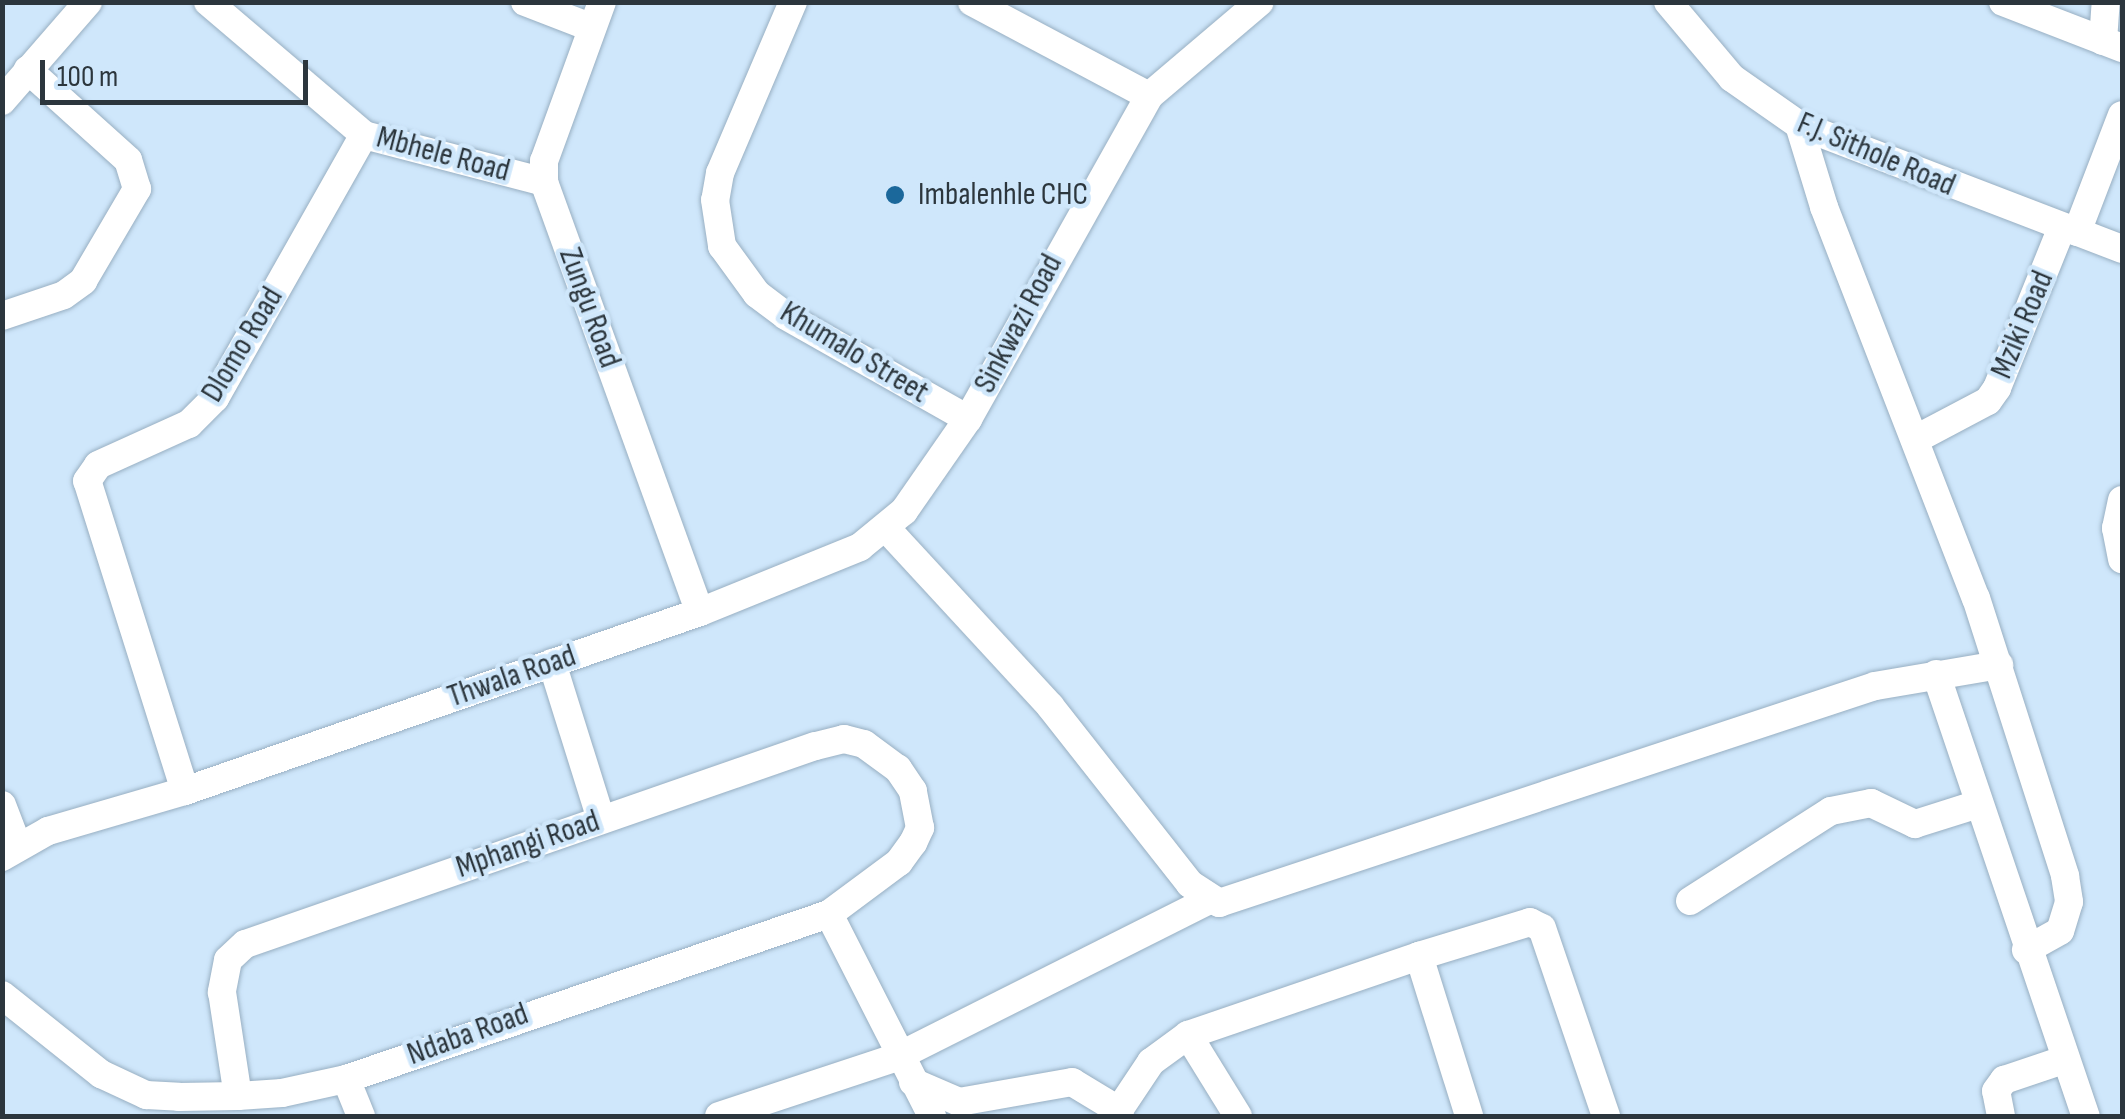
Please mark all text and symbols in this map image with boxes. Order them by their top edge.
scale bar [45,40,312,102]
text: 100 m [57,59,118,95]
street label: F.J. Sithole Road [1791,105,1961,205]
street label: Mbhele Road [372,119,514,191]
place label: Imbalenhle CHC [918,176,1088,214]
marker: Imbalenhle CHC [882,182,908,208]
street label: Zungu Road [550,243,628,373]
street label: Sinkwazi Road [967,248,1071,400]
street label: Mziki Road [1983,265,2063,385]
street label: Dlomo Road [194,281,292,409]
street label: Khumalo Street [773,294,935,412]
street label: Thwala Road [443,637,581,717]
street label: Mphangi Road [451,803,605,887]
street label: Ndaba Road [402,995,534,1075]

